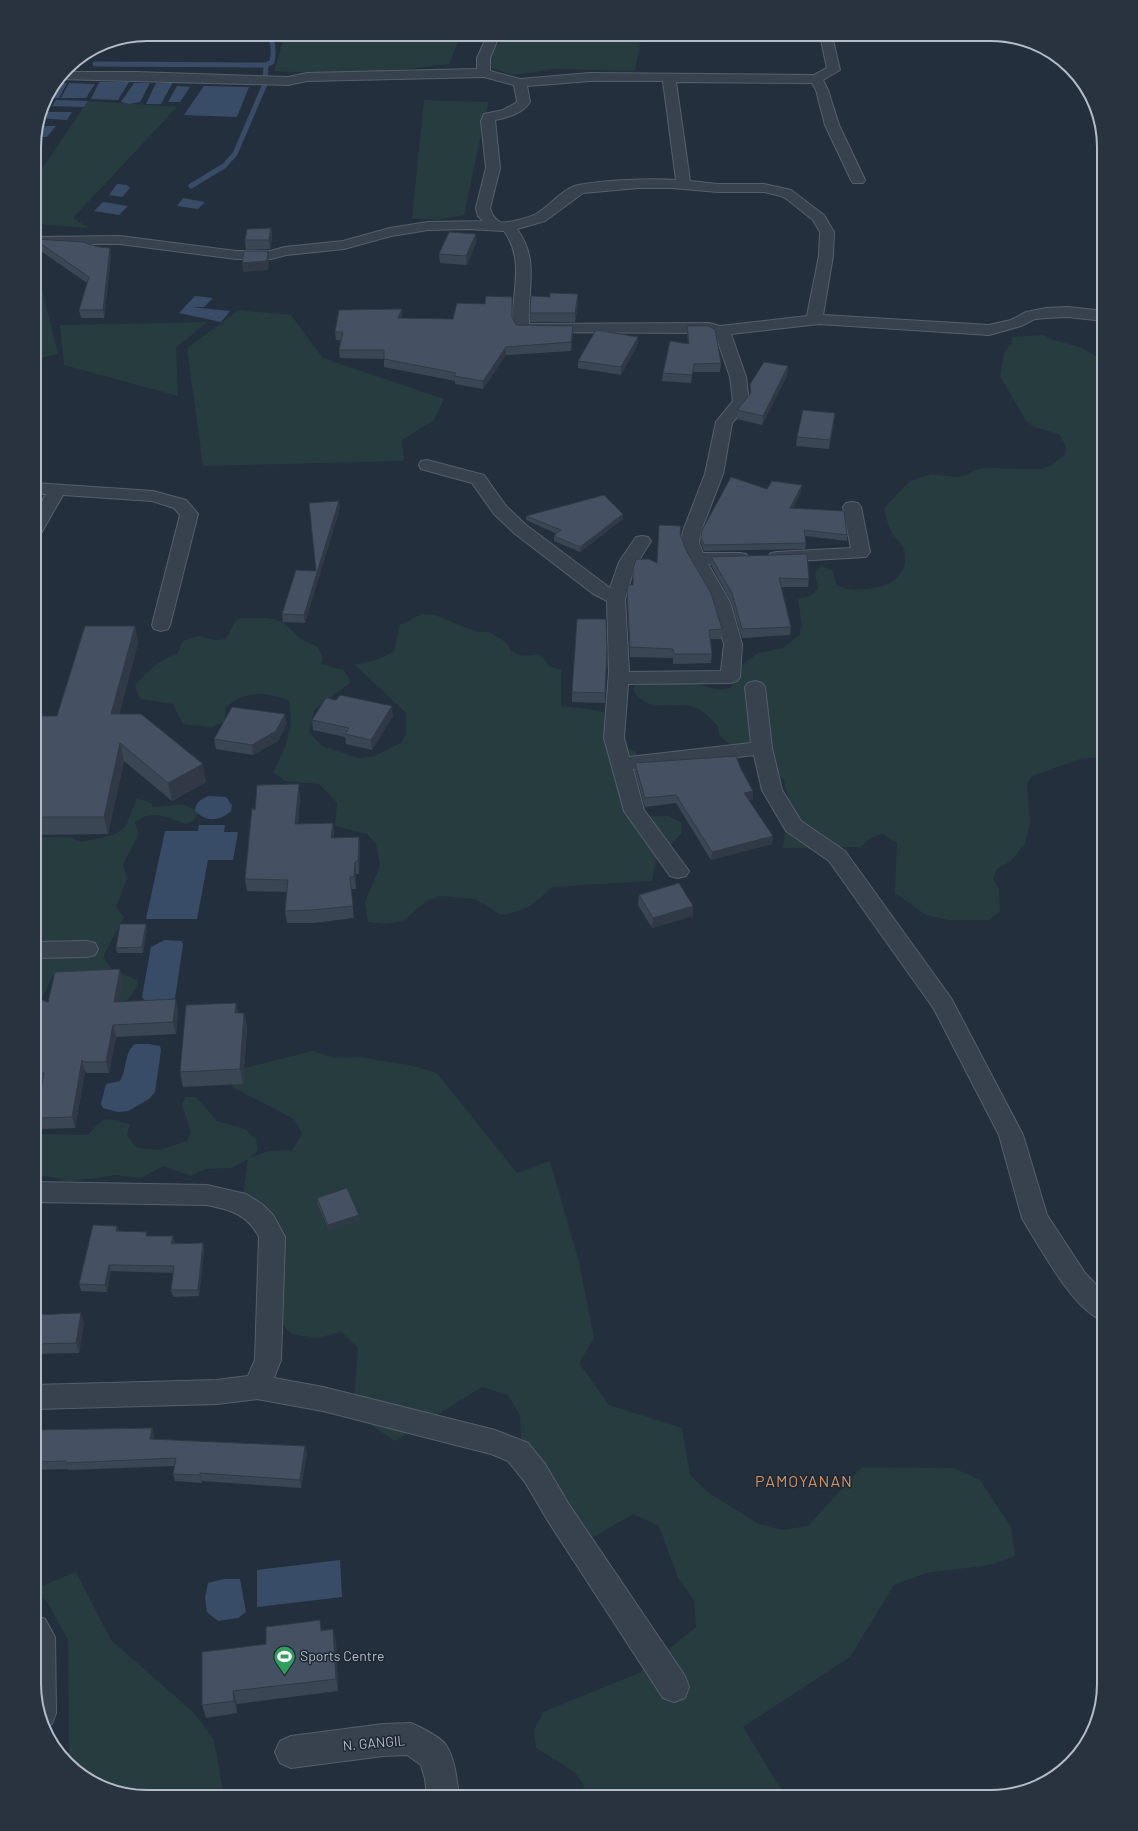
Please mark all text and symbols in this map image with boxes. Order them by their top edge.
district label: PAMOYANAN [755,1471,853,1490]
sports icon: Sports Centre [271,1643,297,1676]
place label: Sports Centre [300,1647,384,1664]
street label: N. GANGIL [342,1731,406,1754]

